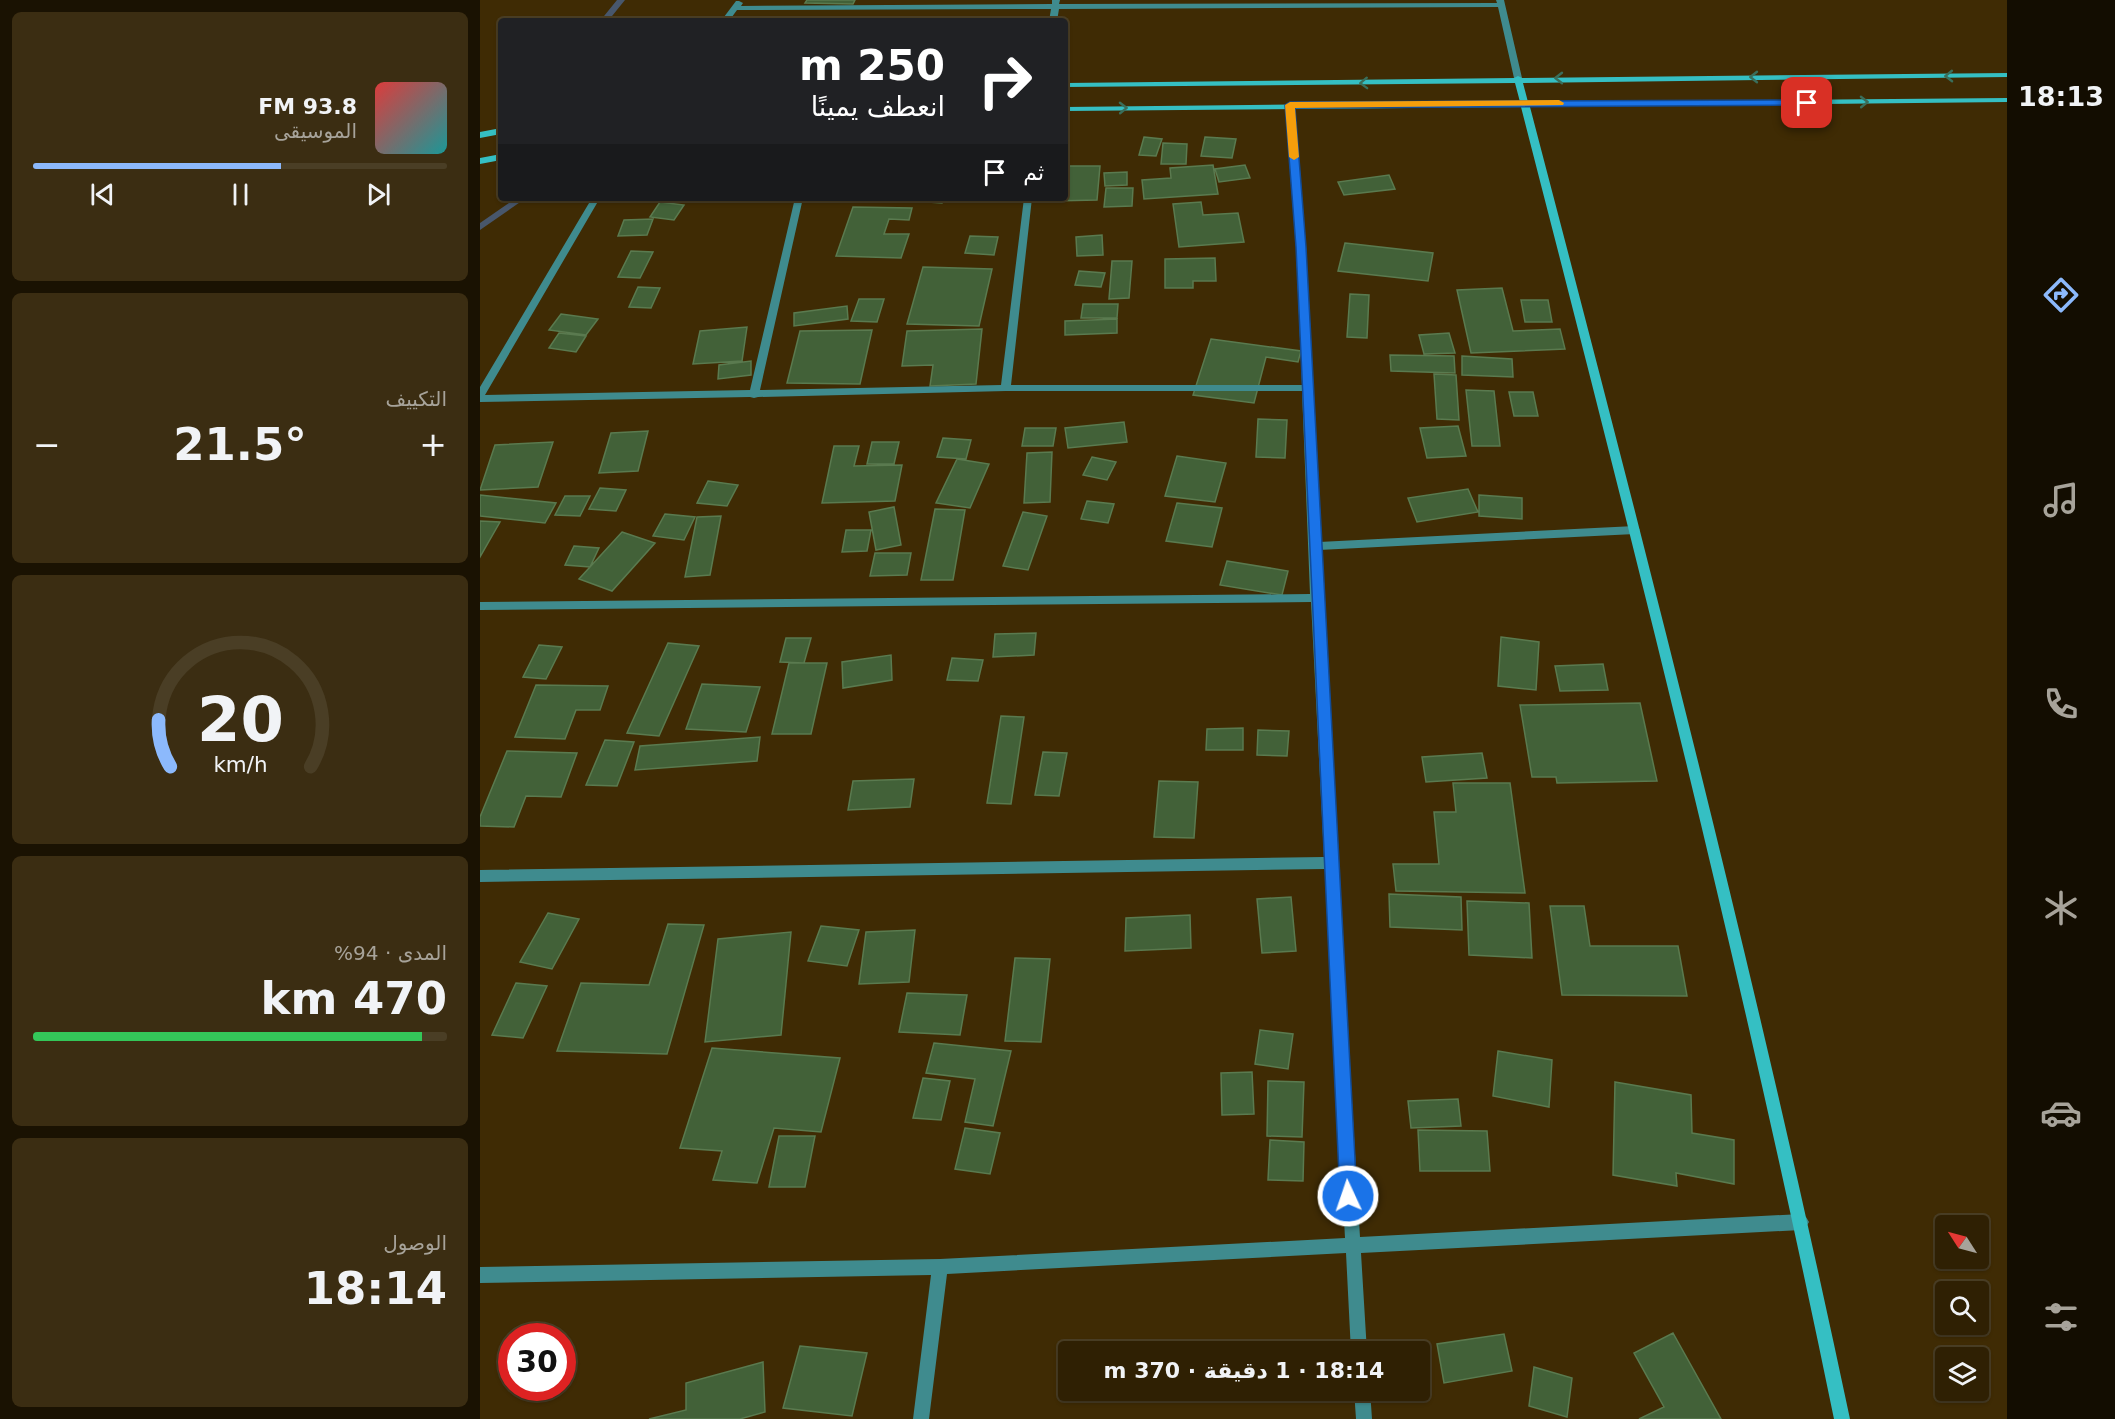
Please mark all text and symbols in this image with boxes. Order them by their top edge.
text: 250 m [799,41,945,90]
icon: right [966,42,1044,120]
one-way arrow [1944,70,1953,82]
one-way arrow [1749,71,1758,84]
one-way arrow [1554,72,1563,84]
one-way arrow [1359,76,1368,89]
pin [1781,77,1832,128]
text: 18:13 [2018,81,2104,112]
icon: arrive [1790,86,1823,119]
text: انعطف يمينًا [811,91,945,122]
text: 93.8 FM [258,94,357,119]
one-way arrow [1860,96,1869,108]
one-way arrow [1119,102,1128,114]
text: الموسيقى [274,119,357,143]
icon: arrive [978,156,1011,189]
text: ثم [1023,160,1044,185]
icon: previous [86,178,119,211]
icon: pause [224,178,257,211]
icon: next [362,178,395,211]
icon: directions [2040,274,2082,316]
text: التكييف [385,387,447,411]
text: 21.5° [173,418,307,471]
text: − [33,425,61,464]
text: + [419,425,447,464]
icon: music [2040,479,2082,521]
text: 20 [197,683,283,756]
icon: phone [2040,683,2082,725]
text: km/h [213,752,267,777]
icon: climate [2040,887,2082,929]
text: المدى · 94% [334,941,447,965]
text: 470 km [261,972,447,1025]
icon: car [2040,1092,2082,1134]
position arrow [1316,1164,1380,1228]
north arrow [1935,1215,1989,1269]
map controls [1935,1215,1989,1401]
text: الوصول [383,1231,447,1255]
text: 18:14 [304,1262,447,1315]
button: search [1935,1281,1989,1335]
icon: filters [2040,1296,2082,1338]
speed limit sign: 30 [498,1323,576,1401]
button: layers [1935,1347,1989,1401]
text: 18:14 · 1 دقيقة · 370 m [1104,1358,1384,1383]

